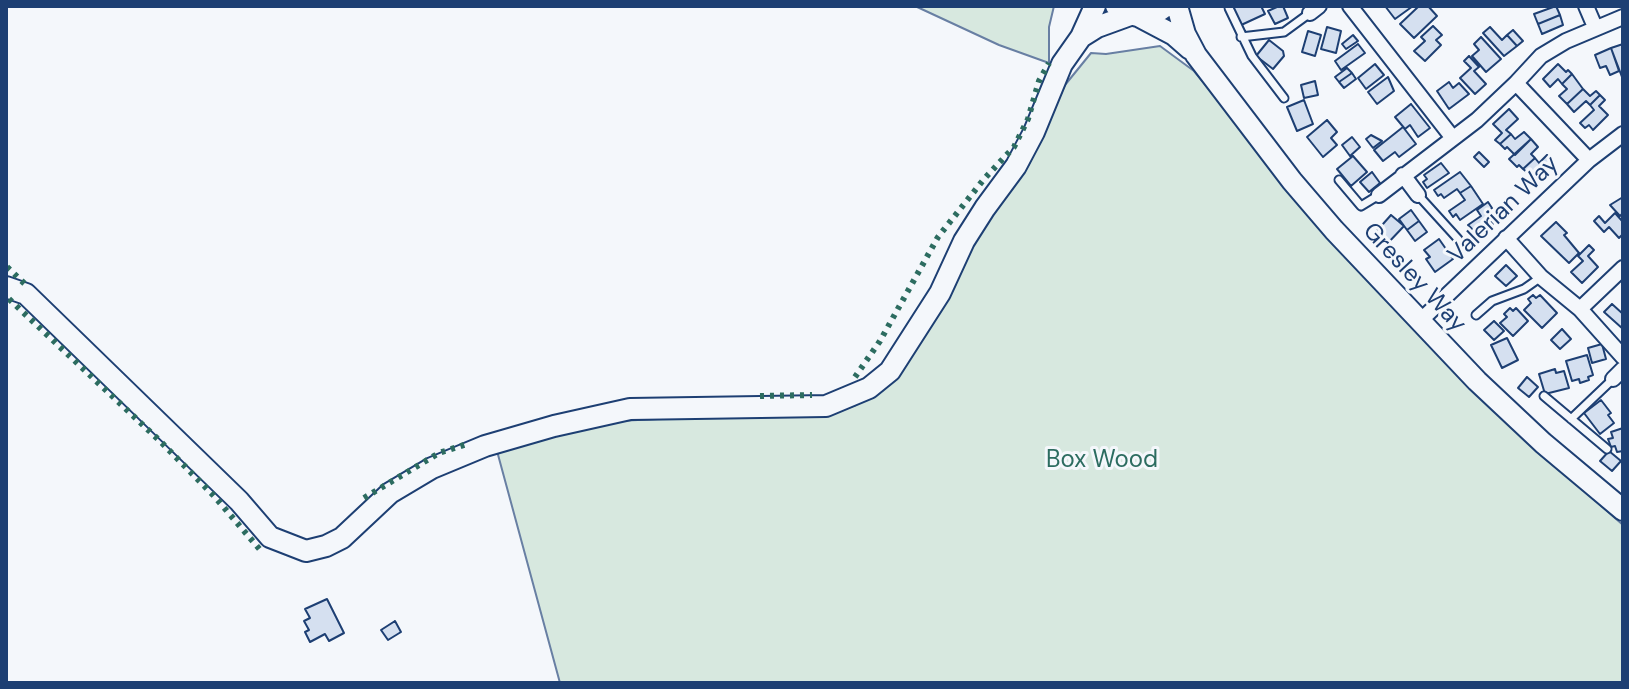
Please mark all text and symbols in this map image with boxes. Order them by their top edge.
street label: Valerian Way [1443,150,1565,270]
street label: Gresley Way [1356,217,1472,339]
park label: Box Wood [1046,447,1158,475]

